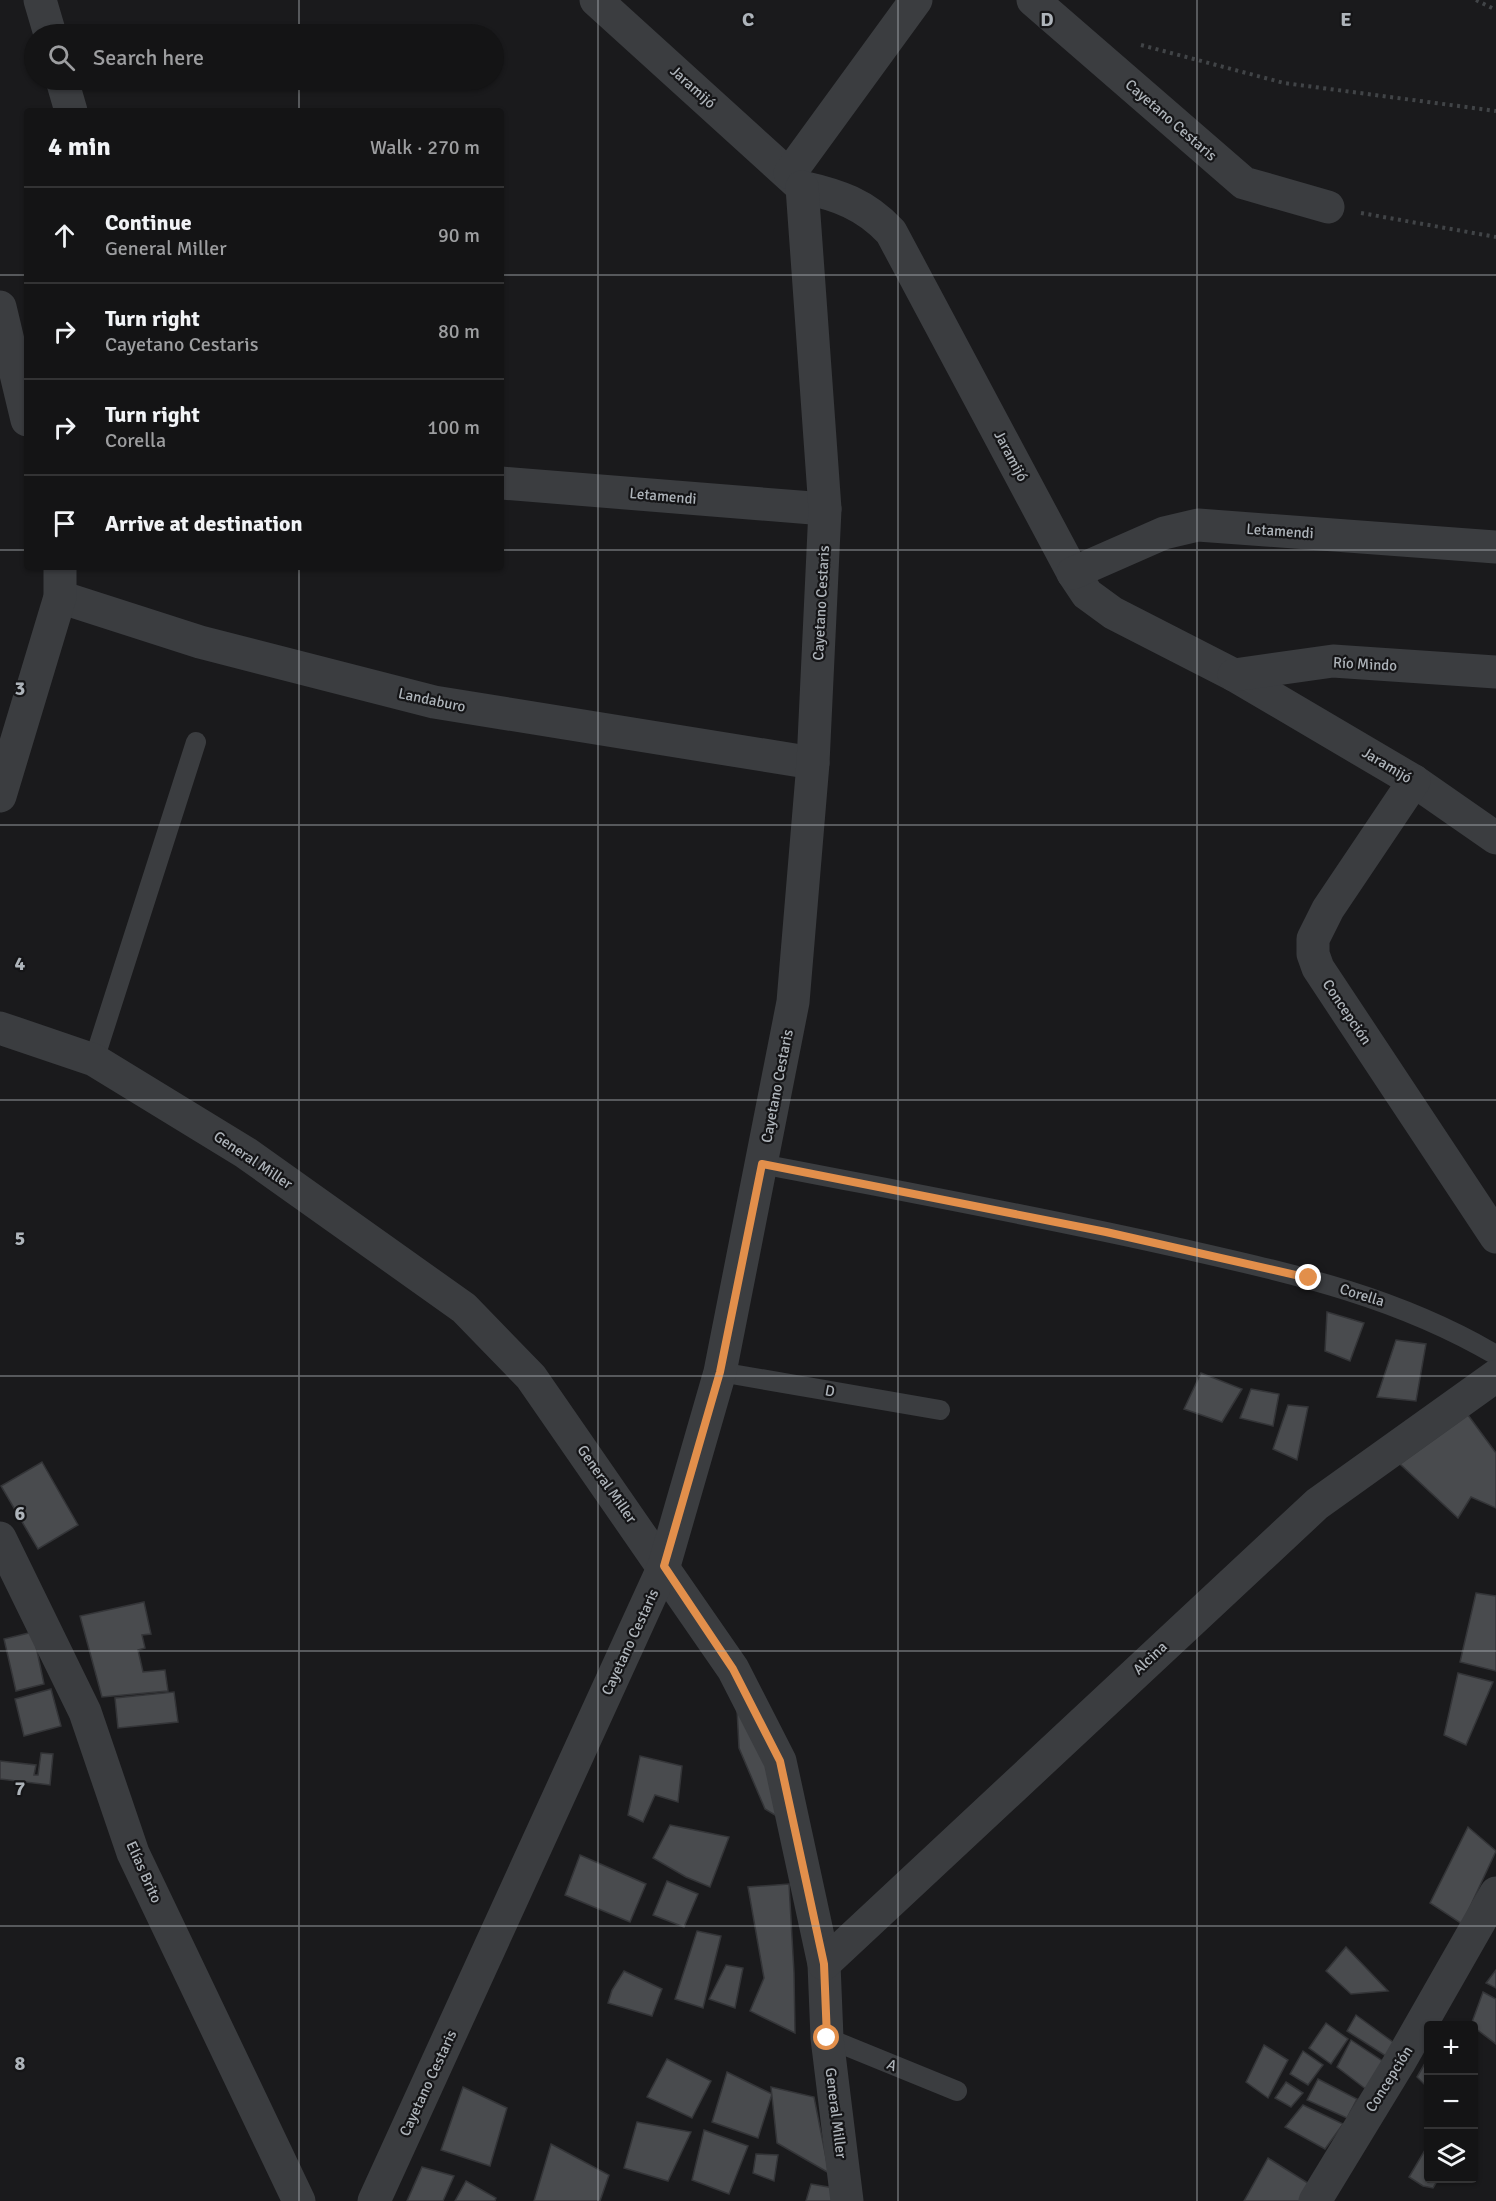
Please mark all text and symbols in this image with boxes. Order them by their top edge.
text: C [742,7,754,32]
text: D [1040,7,1054,32]
text: E [1340,7,1352,32]
search box [24,24,504,90]
icon: search [45,41,78,74]
text: Search here [93,44,204,71]
street label: Jaramijó [667,62,720,112]
street label: Cayetano Cestaris [1122,75,1221,165]
text: 4 min [48,131,111,163]
text: Walk · 270 m [370,135,480,160]
text: Continue [105,209,192,236]
icon: ahead [48,219,81,252]
text: 90 m [438,223,480,248]
text: General Miller [105,236,227,261]
text: Turn right [105,305,200,332]
icon: right [48,315,81,348]
text: 80 m [438,319,480,344]
text: Cayetano Cestaris [105,332,259,357]
text: Turn right [105,401,200,428]
icon: right [48,411,81,444]
text: 100 m [427,415,480,440]
text: Corella [105,428,166,453]
street label: Jaramijó [990,428,1032,485]
street label: Letamendi [629,484,697,508]
icon: arrive [48,507,81,540]
text: Arrive at destination [105,510,302,537]
street label: Letamendi [1246,520,1314,542]
street label: Cayetano Cestaris [809,545,833,661]
street label: Río Mindo [1332,653,1398,675]
text: 3 [15,676,25,701]
street label: Landaburo [397,684,467,716]
street label: Jaramijó [1359,743,1415,787]
text: 4 [15,951,26,976]
street label: Concepción [1319,976,1375,1048]
street label: Cayetano Cestaris [757,1027,797,1144]
street label: General Miller [210,1127,296,1193]
text: 5 [15,1226,25,1251]
route end [1295,1264,1321,1290]
street label: Corella [1337,1280,1387,1310]
street label: D [824,1381,836,1401]
street label: General Miller [573,1441,641,1527]
text: 6 [15,1501,26,1526]
street label: Cayetano Cestaris [598,1586,663,1698]
street label: Alcina [1129,1638,1171,1678]
text: 7 [15,1776,26,1801]
street label: Elías Brito [122,1838,166,1906]
map controls [1424,2021,1478,2183]
button: + [1424,2021,1478,2075]
route start [813,2024,839,2050]
street label: Cayetano Cestaris [396,2027,461,2139]
street label: Concepción [1362,2043,1416,2115]
text: 8 [15,2051,26,2076]
street label: A [884,2055,900,2075]
street label: General Miller [822,2067,851,2160]
button: − [1424,2075,1478,2129]
button: layers [1424,2129,1478,2183]

